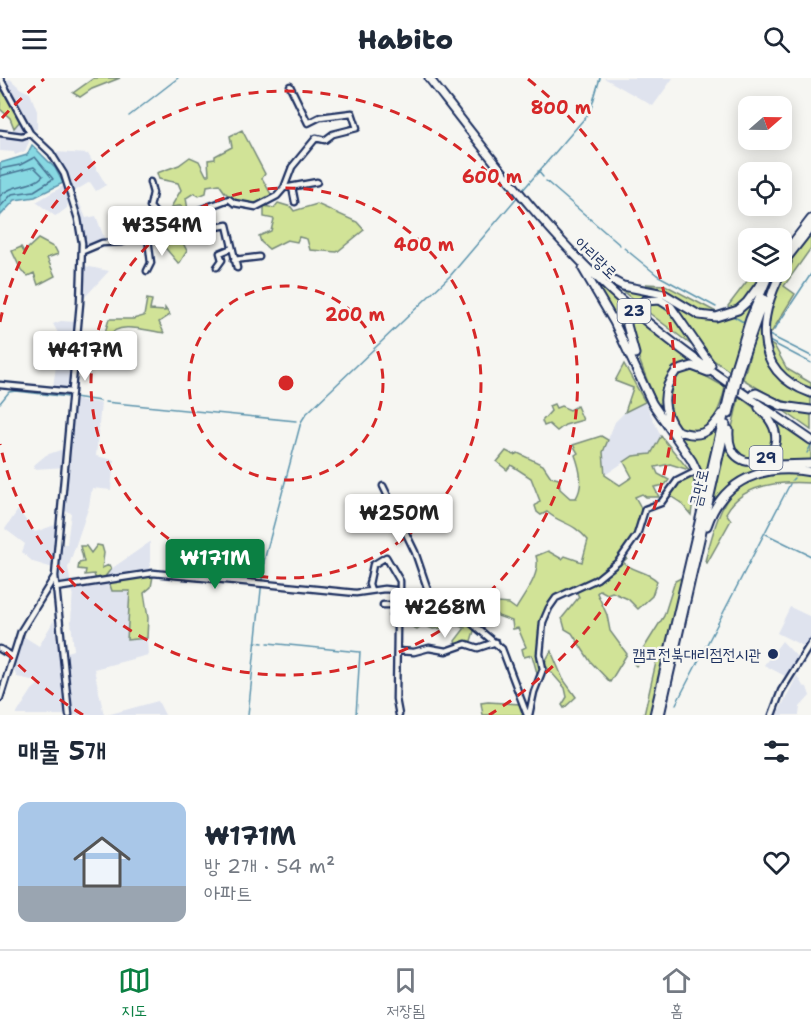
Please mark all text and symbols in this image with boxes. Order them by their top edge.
text: Habito [358,21,453,58]
icon: menu [18,23,51,56]
icon: search [760,23,793,56]
text: 800 m [531,96,592,120]
north arrow [738,96,792,150]
map controls [738,96,792,282]
button: locate [738,162,792,216]
text: 600 m [462,165,523,189]
pin: ₩354M [120,206,204,257]
text: ₩354M [122,212,202,238]
button: layers [738,228,792,282]
text: 400 m [394,233,455,257]
street label: 아리랑로 [570,233,622,283]
road number: 23 [618,299,650,323]
text: 200 m [325,303,386,327]
pin: ₩417M [43,331,127,382]
text: ₩417M [47,337,123,363]
centre of rings [276,373,296,393]
road number: 29 [750,446,783,470]
street label: 금만로 [684,467,714,509]
pin: ₩250M [357,494,441,545]
text: ₩250M [359,500,439,526]
pin: ₩171M [173,539,257,590]
text: ₩171M [180,545,250,571]
pin: ₩268M [403,588,487,639]
text: ₩268M [404,594,486,620]
place label: 캠코전북대리점전시관 [632,644,761,665]
marker: 캠코전북대리점전시관 [766,647,780,661]
text: 매물 5개 [18,733,106,768]
icon: filters [760,735,793,768]
text: ₩171M [204,818,296,853]
icon: home [66,826,138,898]
icon: heart [760,846,793,879]
text: 방 2개 · 54 m² [204,853,335,879]
text: 아파트 [204,880,252,906]
tab: 지도 [118,964,151,1021]
tab: 저장됨 [386,964,425,1021]
tab: 홈 [660,964,693,1021]

